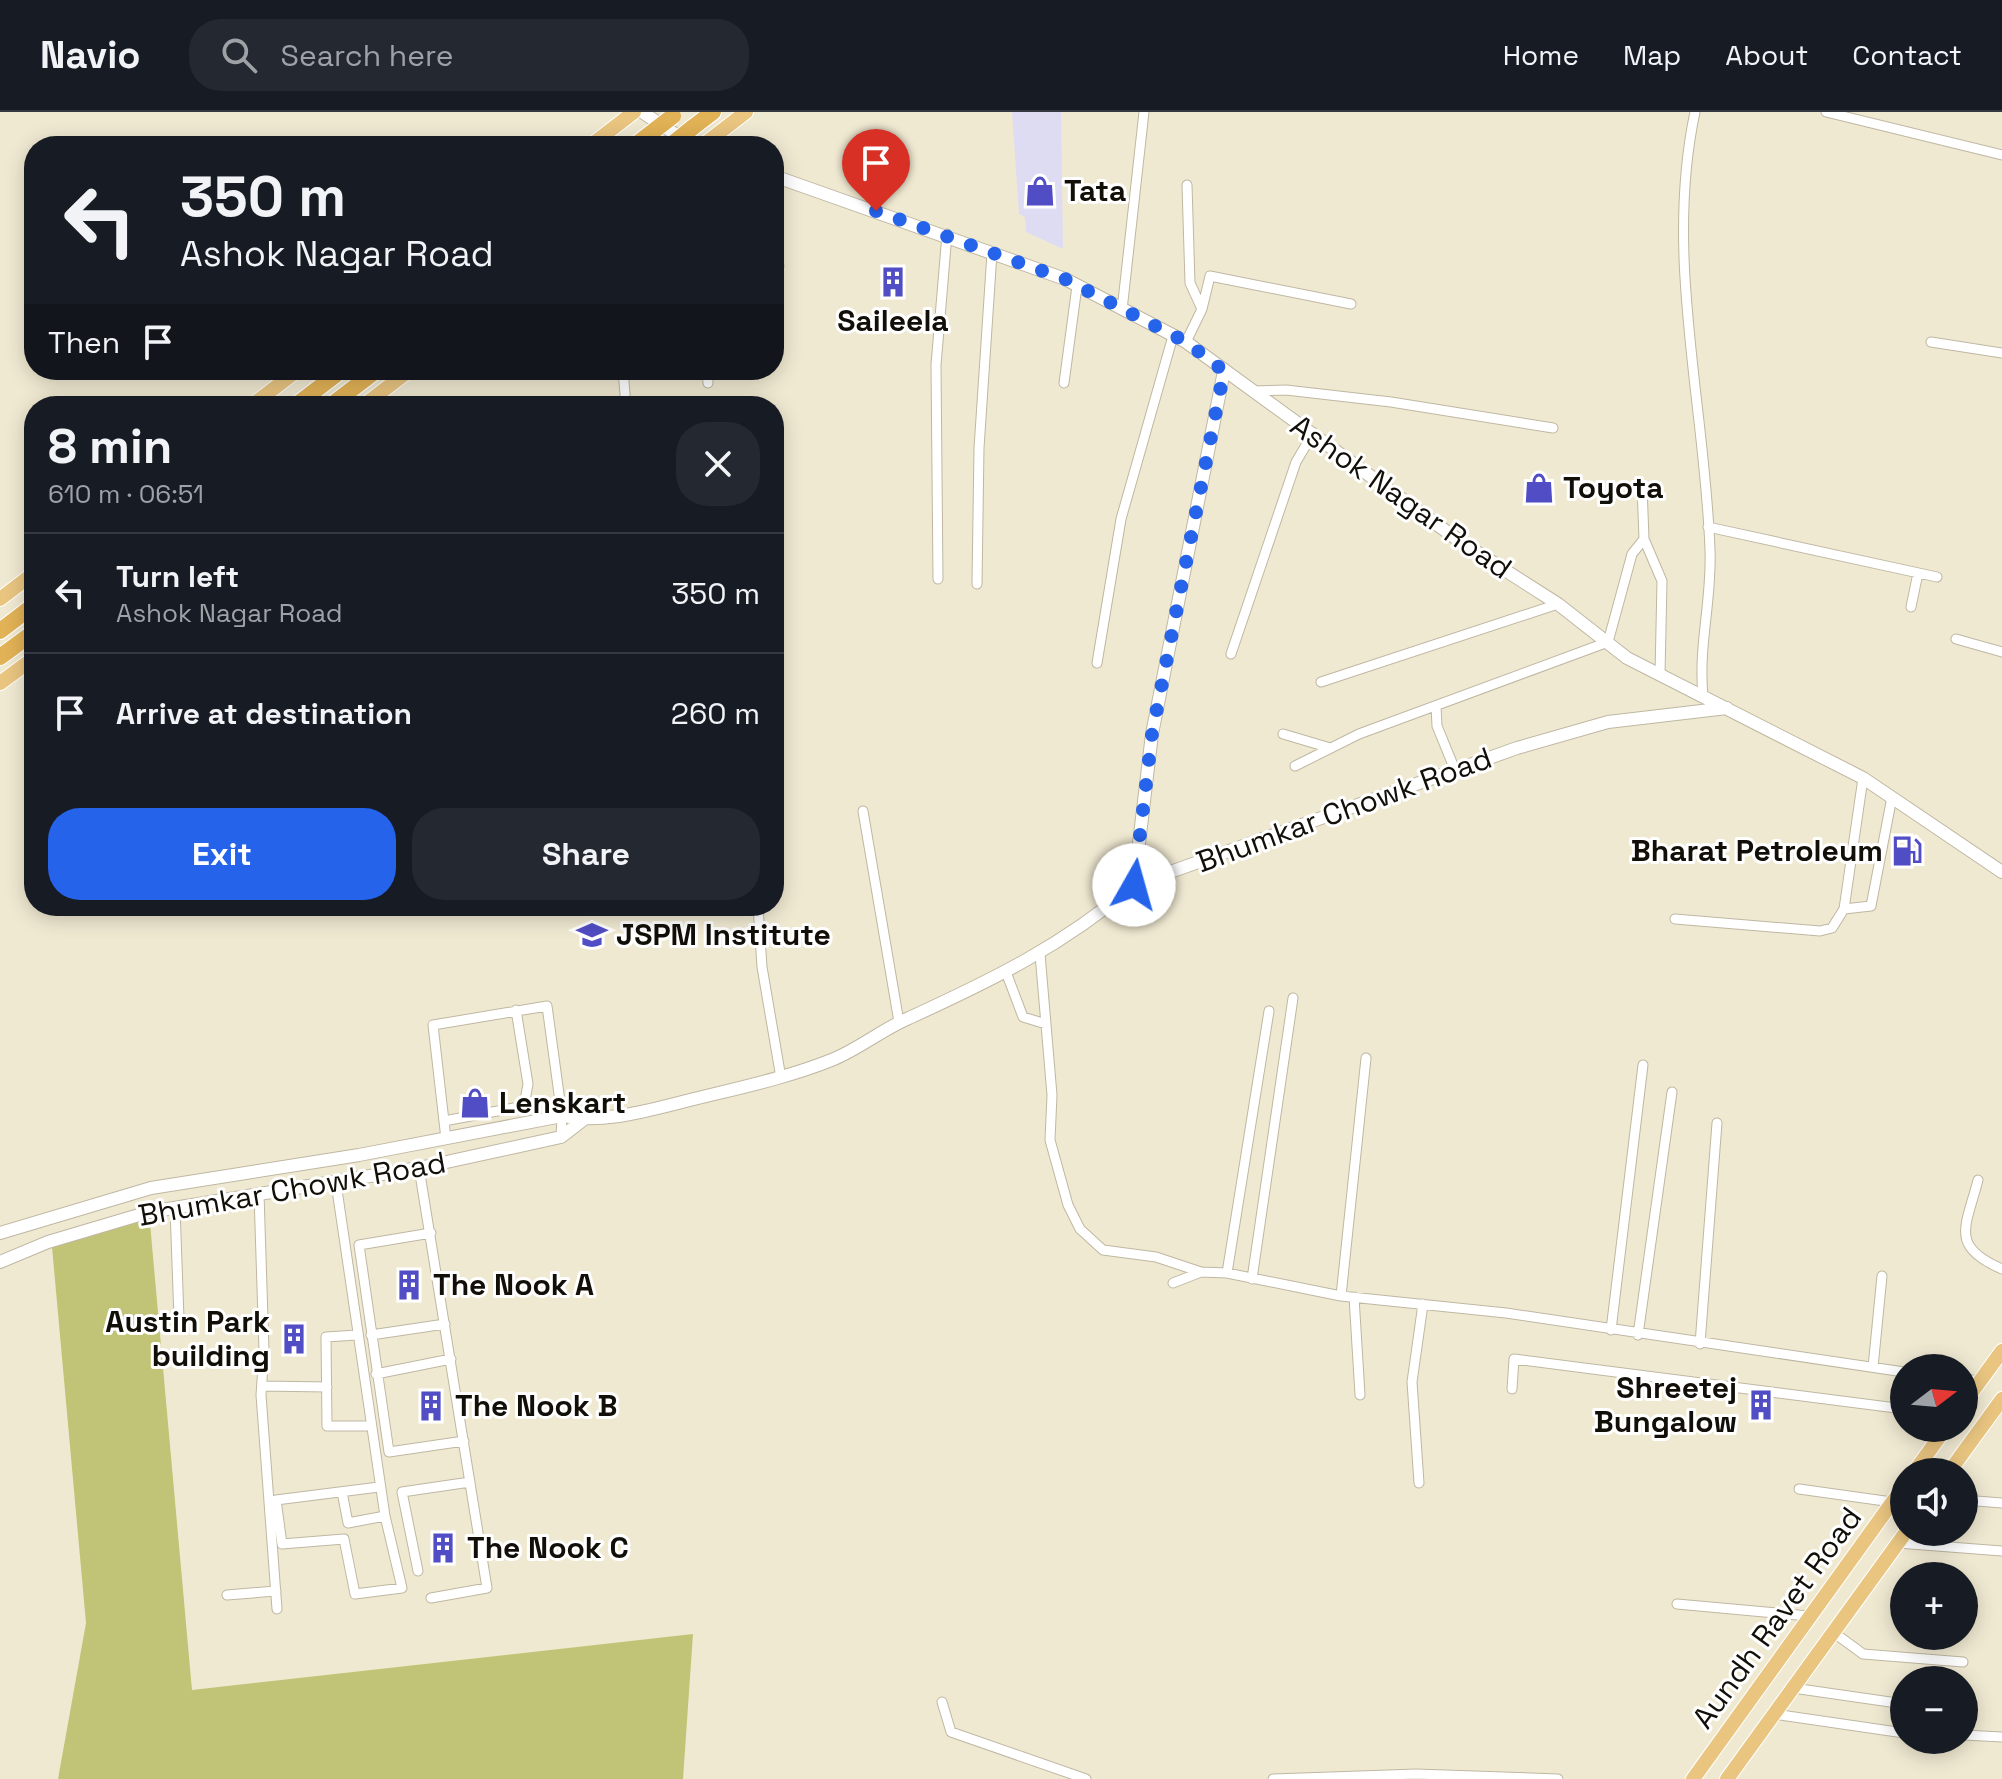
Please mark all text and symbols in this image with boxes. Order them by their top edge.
search box [189,19,749,91]
text: Navio [40,31,141,79]
icon: search [217,33,261,77]
text: Search here [281,36,453,75]
text: Home [1503,37,1579,73]
text: Map [1623,37,1681,73]
text: About [1725,37,1808,73]
text: Contact [1852,37,1962,73]
pin [842,129,910,211]
icon: arrive [854,141,898,185]
text: 350 m [180,161,346,232]
icon: left [48,168,152,272]
place label: Tata [1064,171,1126,210]
shop icon: Tata [1023,174,1057,208]
text: Ashok Nagar Road [180,231,494,277]
building icon: Saileela [876,265,910,299]
place label: Saileela [837,301,949,340]
icon: arrive [136,320,180,364]
text: Then [48,323,120,362]
street label: Ashok Nagar Road [1283,406,1520,588]
text: 8 min [48,416,172,477]
button: close [676,422,760,506]
place label: Toyota [1563,468,1664,507]
shop icon: Toyota [1522,471,1556,505]
text: 610 m · 06:51 [48,477,204,511]
text: Turn left [116,557,239,596]
icon: left [48,571,92,615]
text: 350 m [671,574,760,613]
text: Ashok Nagar Road [116,596,343,630]
icon: arrive [48,691,92,735]
text: Arrive at destination [116,694,412,733]
text: 260 m [671,694,760,733]
street label: Bhumkar Chowk Road [1191,738,1497,881]
button: Exit [48,808,396,900]
button: Share [412,808,760,900]
place label: Bharat Petroleum [1631,831,1883,870]
fuel station icon: Bharat Petroleum [1890,834,1924,868]
position arrow [1092,843,1176,927]
place label: JSPM Institute [616,915,831,954]
school or university icon: JSPM Institute [575,918,609,952]
place label: Lenskart [499,1083,626,1122]
shop icon: Lenskart [458,1086,492,1120]
street label: Bhumkar Chowk Road [135,1142,449,1235]
place label: The Nook A [433,1265,594,1304]
building icon: The Nook A [392,1268,426,1302]
place label: Austin Park building [105,1302,270,1375]
building icon: Austin Park building [277,1322,311,1356]
north arrow [1890,1354,1978,1442]
map controls [1890,1354,1978,1754]
place label: Shreetej Bungalow [1594,1368,1737,1441]
place label: The Nook B [455,1386,617,1425]
building icon: Shreetej Bungalow [1744,1388,1778,1422]
building icon: The Nook B [414,1389,448,1423]
button: sound [1890,1458,1978,1546]
street label: Aundh Ravet Road [1683,1499,1870,1736]
place label: The Nook C [467,1528,629,1567]
building icon: The Nook C [426,1531,460,1565]
button: + [1890,1562,1978,1650]
button: − [1890,1666,1978,1754]

